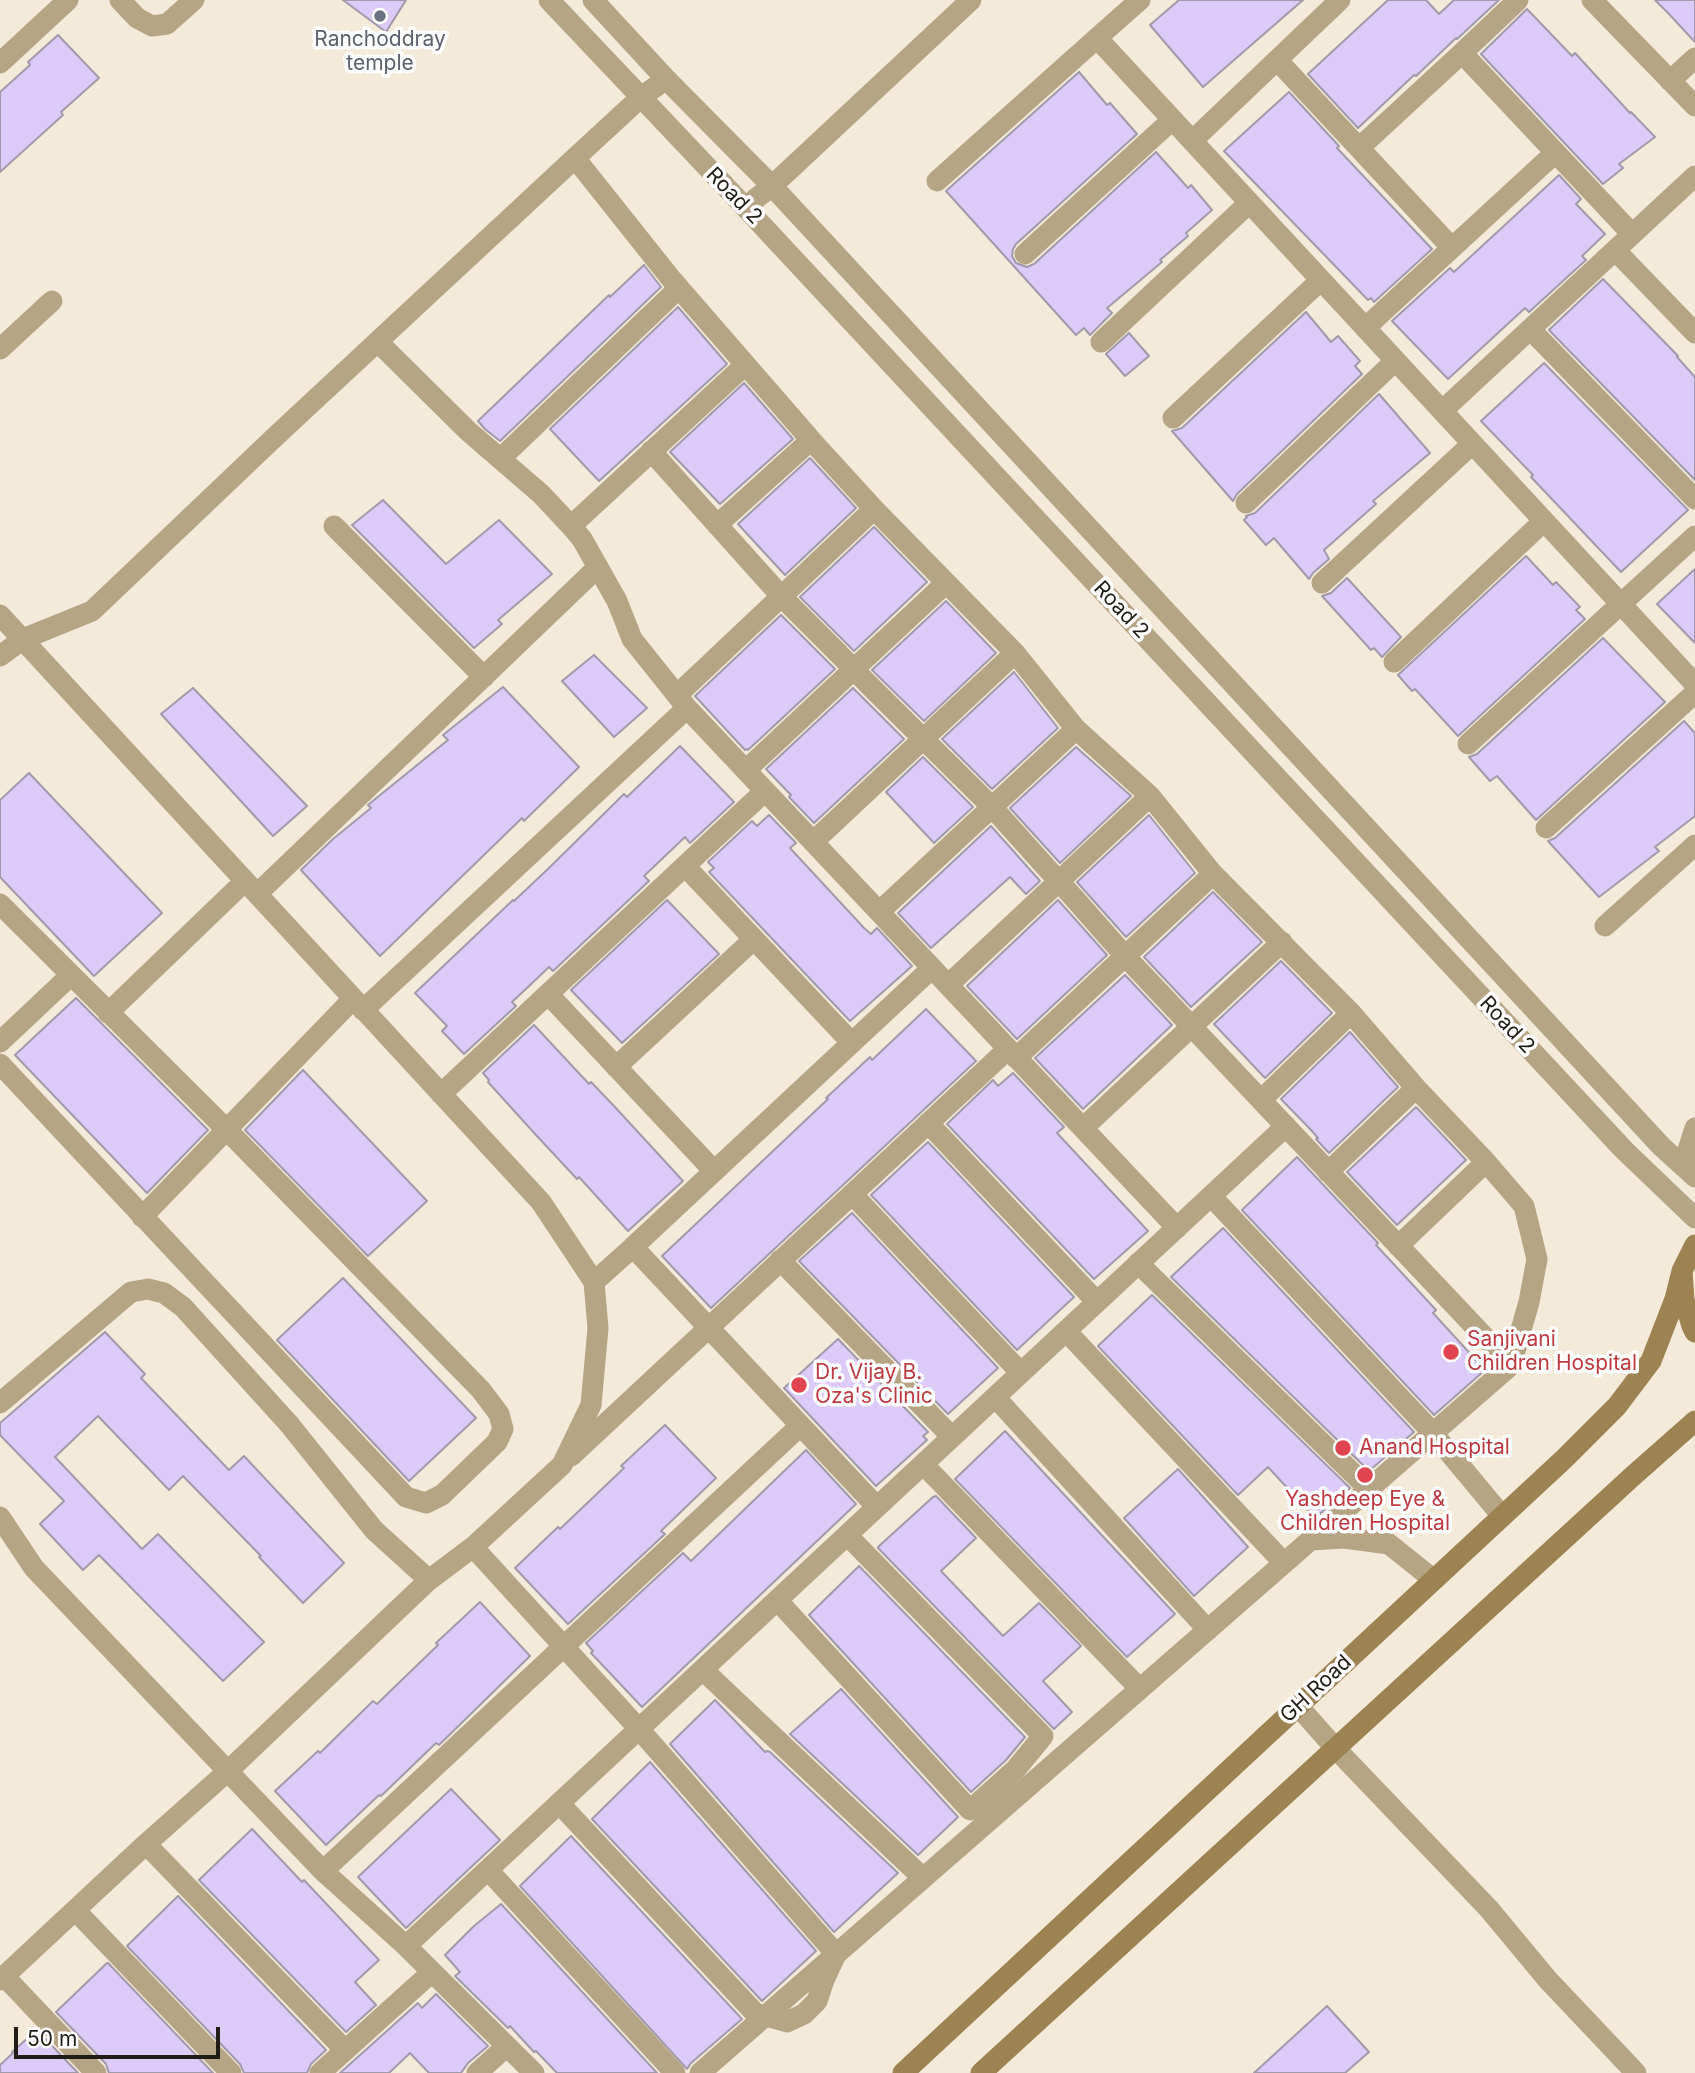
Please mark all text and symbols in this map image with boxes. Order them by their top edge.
marker: Ranchoddray temple [372,8,388,24]
place label: Ranchoddray temple [314,27,446,77]
street label: Road 2 [701,162,767,230]
street label: Road 2 [1088,576,1154,644]
street label: Road 2 [1474,991,1540,1059]
place label: Sanjivani Children Hospital [1467,1327,1637,1377]
marker: Sanjivani Children Hospital [1441,1342,1461,1362]
place label: Dr. Vijay B. Oza's Clinic [815,1360,933,1410]
marker: Dr. Vijay B. Oza's Clinic [789,1375,809,1395]
place label: Anand Hospital [1359,1435,1510,1461]
marker: Anand Hospital [1333,1438,1353,1458]
marker: Yashdeep Eye & Children Hospital [1355,1465,1375,1485]
place label: Yashdeep Eye & Children Hospital [1280,1487,1450,1537]
street label: GH Road [1275,1650,1357,1728]
scale bar [18,2014,224,2058]
text: 50 m [27,2026,77,2051]

